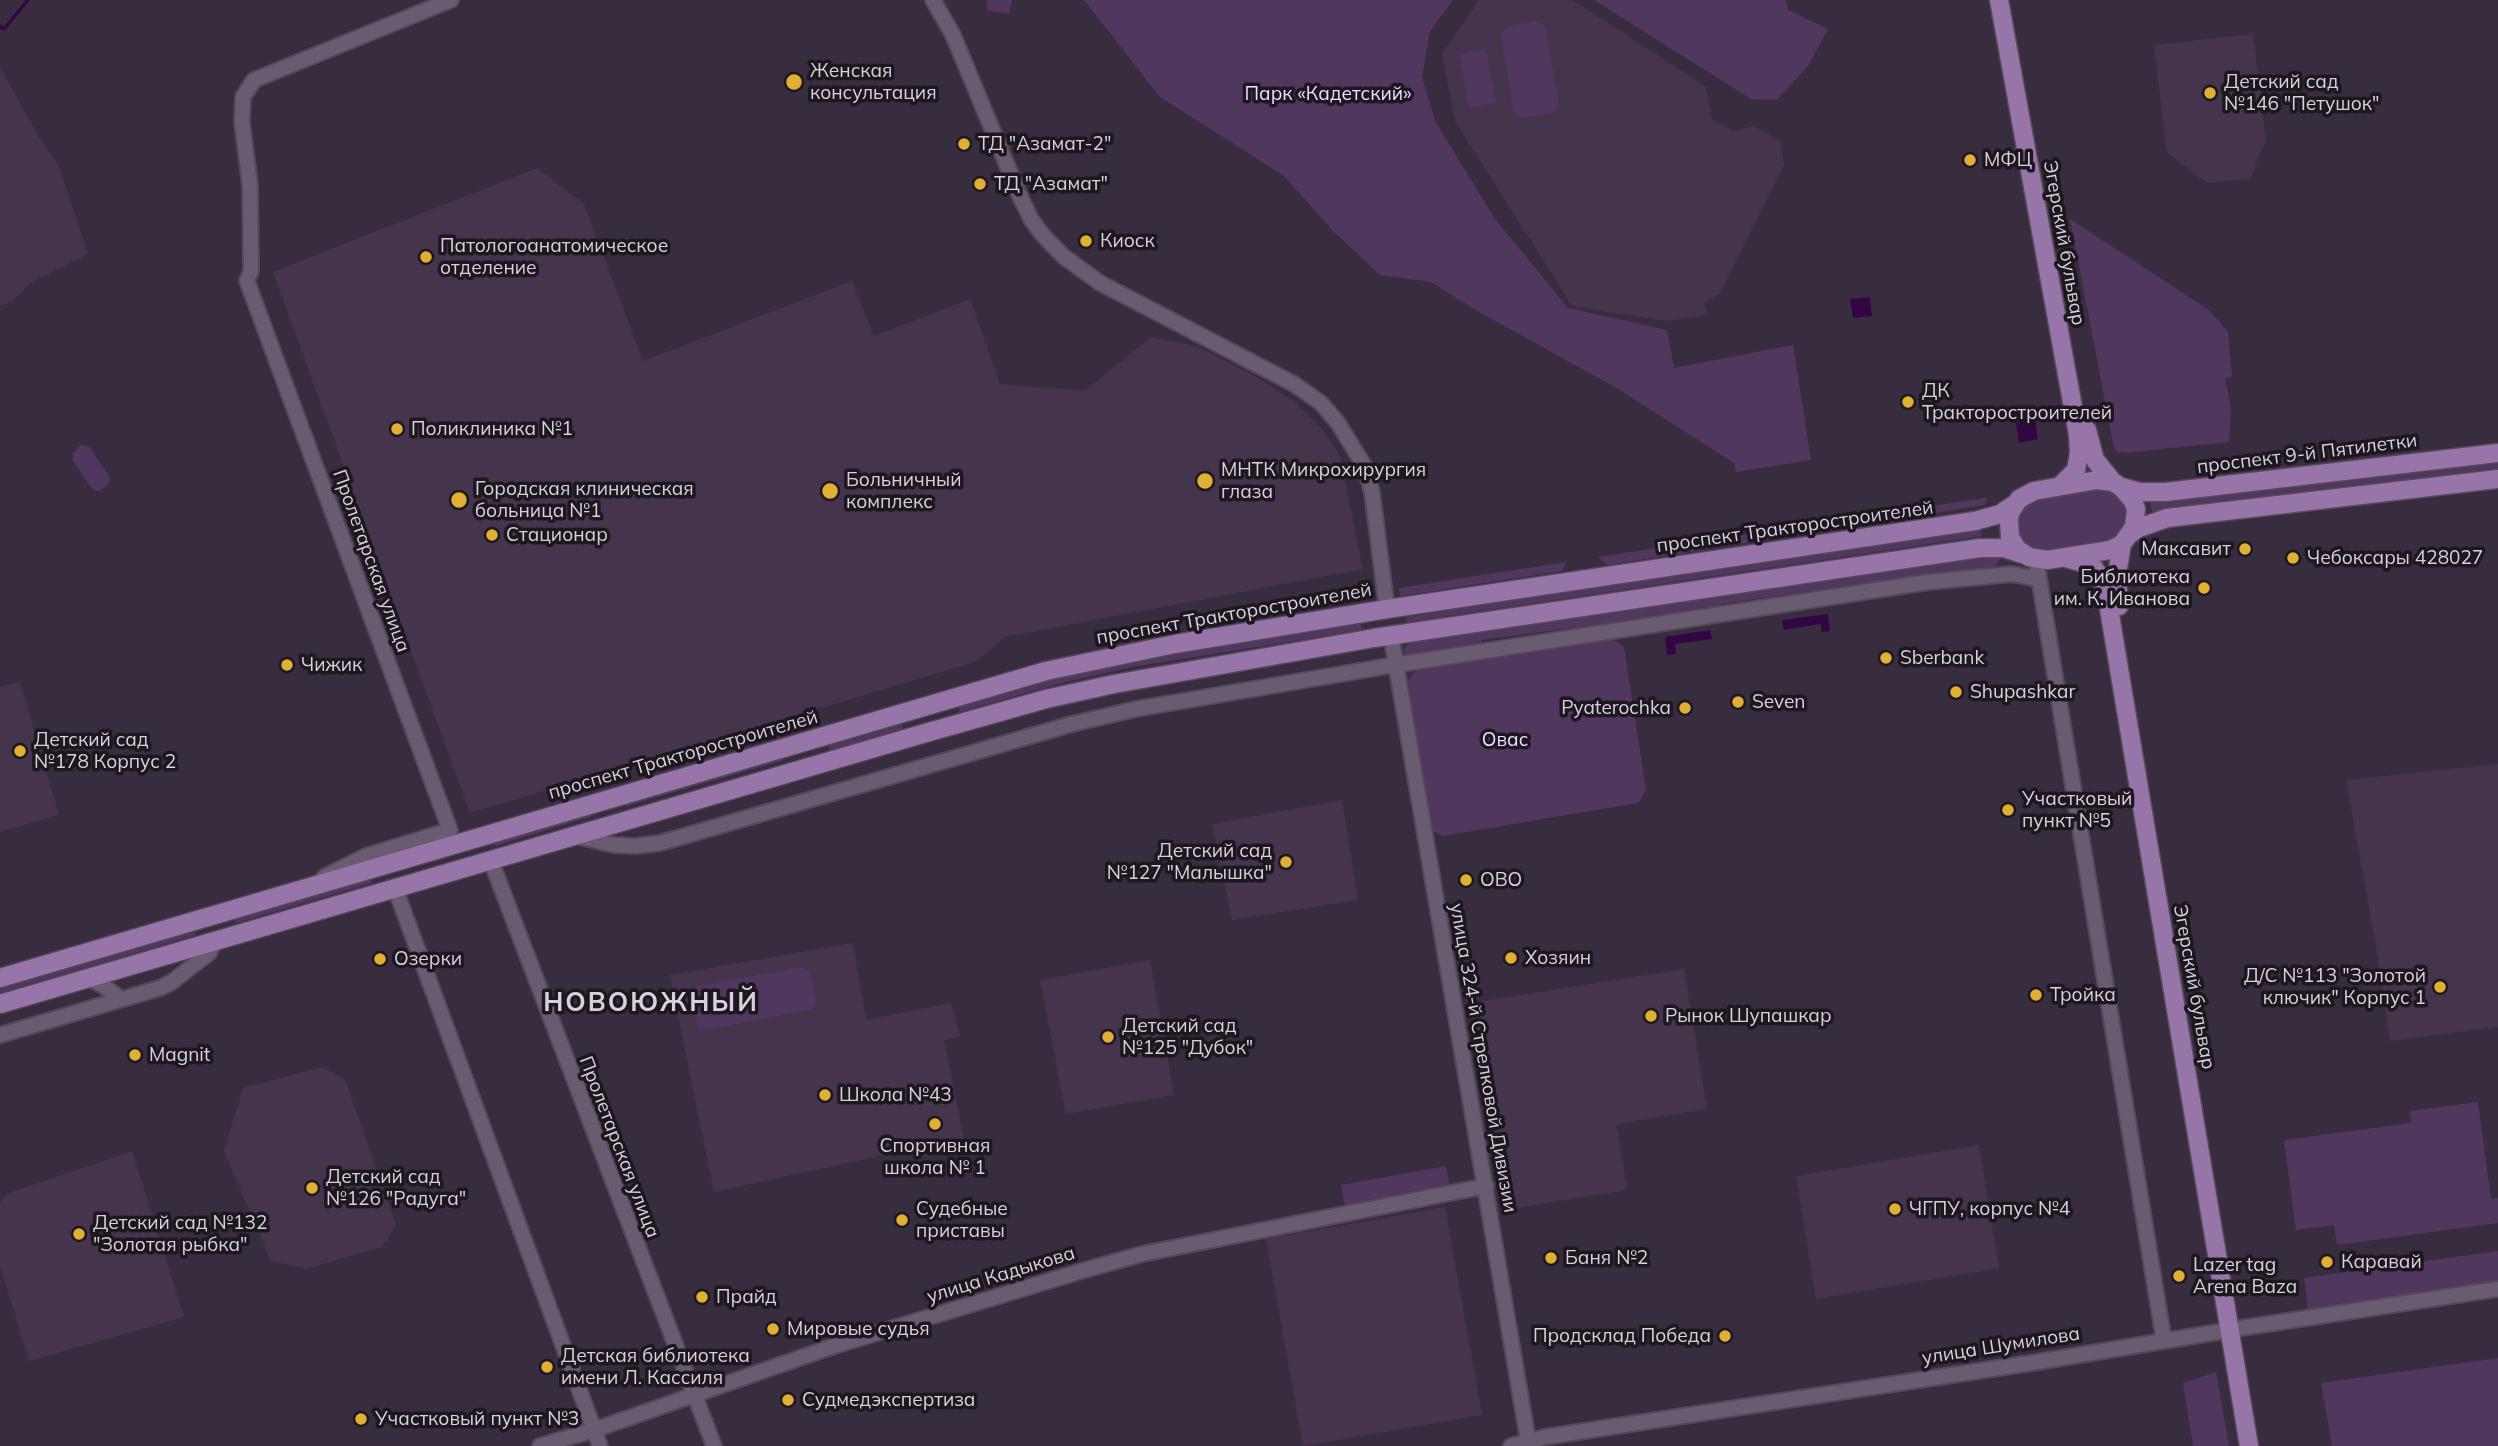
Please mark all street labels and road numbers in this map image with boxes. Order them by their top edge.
street label: Эгерский бульвар [2038,159,2090,327]
street label: проспект 9-й Пятилетки [2196,429,2418,479]
street label: Пролетарская улица [327,467,415,655]
street label: проспект Тракторостроителей [1655,496,1935,558]
street label: проспект Тракторостроителей [1095,579,1373,649]
street label: проспект Тракторостроителей [546,706,820,804]
street label: улица 324-й Стрелковой Дивизии [1445,902,1521,1214]
street label: Эгерский бульвар [2168,903,2220,1071]
street label: Пролетарская улица [574,1053,664,1241]
street label: улица Кадыкова [924,1242,1078,1308]
street label: улица Шумилова [1920,1322,2082,1370]

